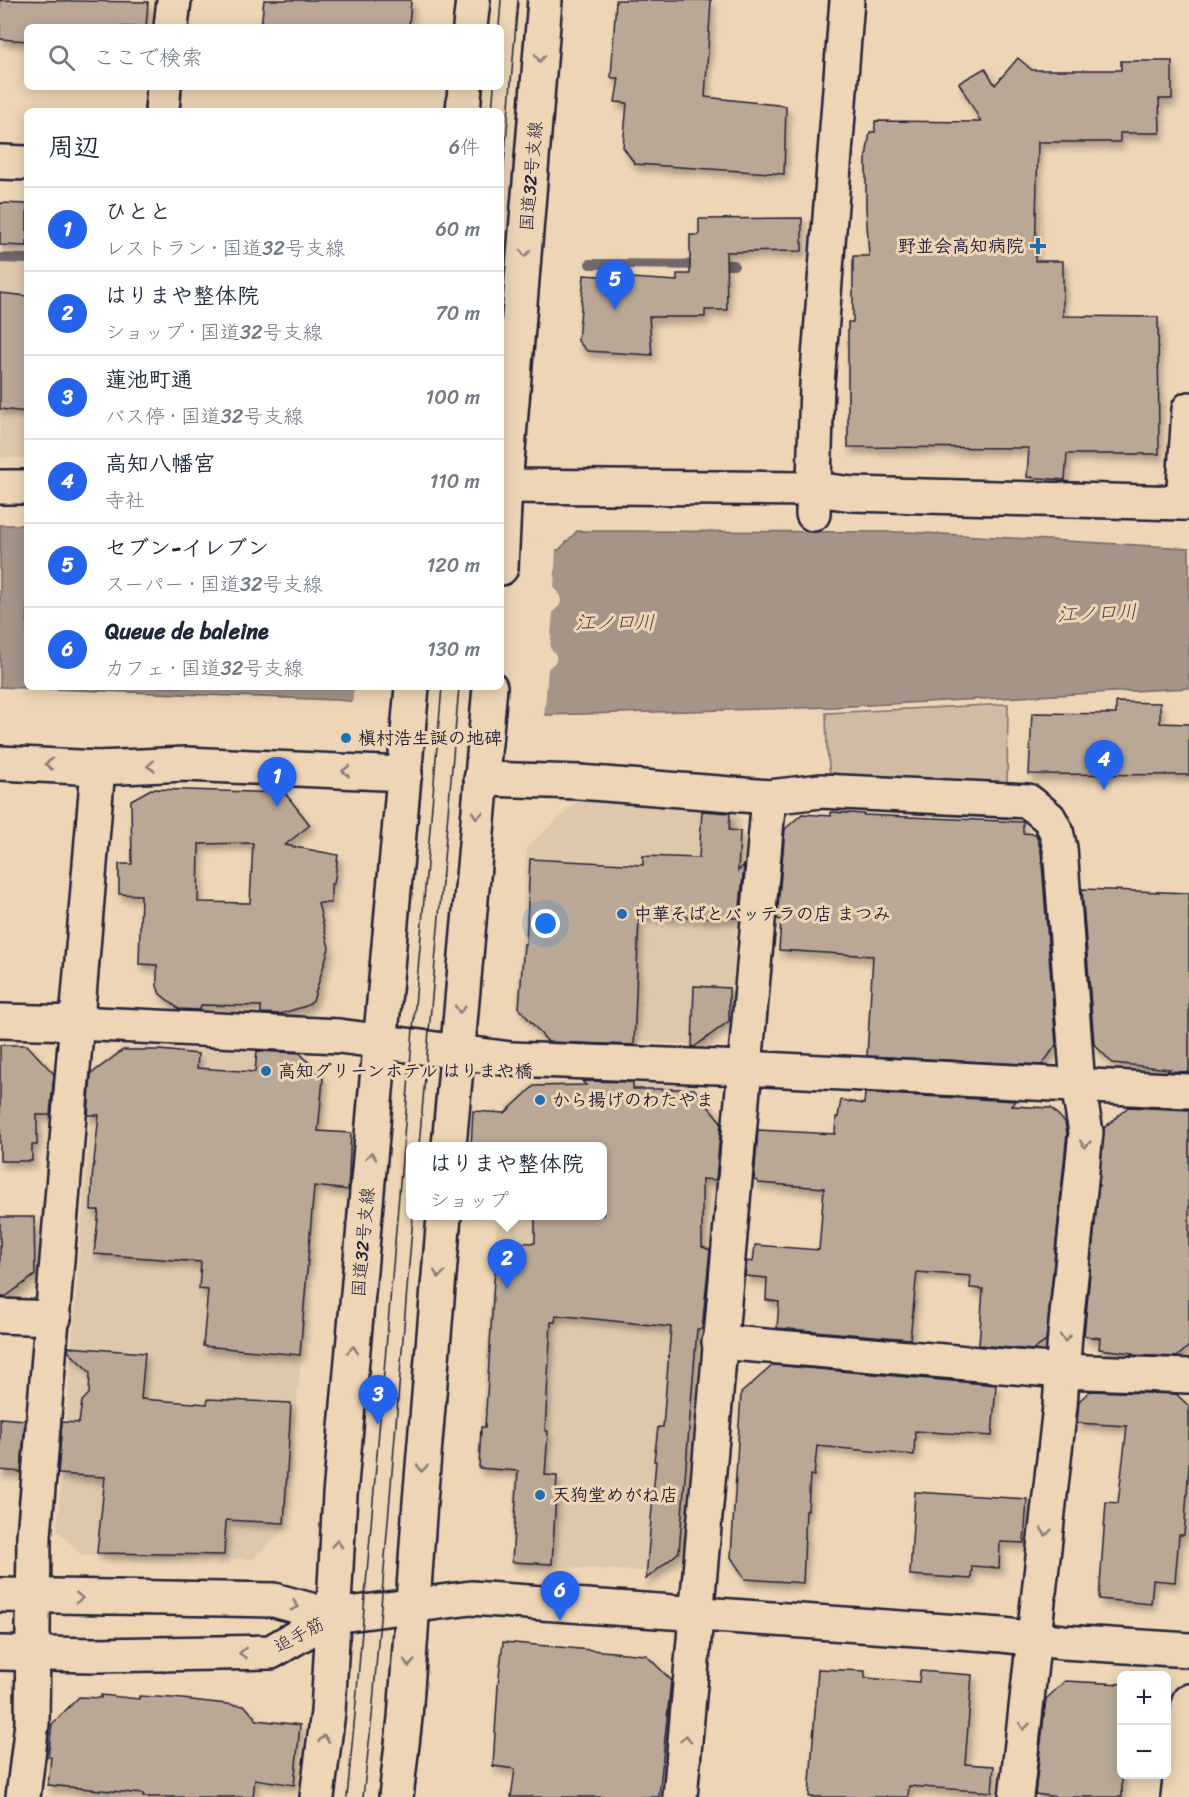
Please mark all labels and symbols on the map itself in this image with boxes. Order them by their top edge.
one-way arrow [534,54,547,63]
street label: 国道32号支線 [510,120,552,232]
place label: 野並会高知病院 [898,230,1024,262]
marker: 野並会高知病院 [1029,237,1047,255]
one-way arrow [518,248,531,257]
pin: 5 [596,260,634,310]
water label: 江ノ口川 [1056,594,1138,632]
water label: 江ノ口川 [575,605,655,640]
place label: 槇村浩生誕の地碑 [358,722,502,754]
marker: 槇村浩生誕の地碑 [339,731,353,745]
pin: 4 [1084,740,1124,790]
one-way arrow [45,758,54,771]
pin: 1 [258,758,296,807]
one-way arrow [147,760,156,773]
one-way arrow [342,765,351,778]
one-way arrow [471,811,484,820]
place label: 中華そばとバッテラの店 まつみ [634,898,891,930]
marker: 中華そばとバッテラの店 まつみ [615,907,629,921]
your location [531,909,560,938]
one-way arrow [454,1005,467,1014]
place label: 高知グリーンホテル はりまや橋 [278,1055,533,1087]
marker: 高知グリーンホテル はりまや橋 [259,1064,273,1078]
place label: から揚げのわたやま [552,1084,714,1116]
marker: から揚げのわたやま [533,1093,547,1107]
one-way arrow [1079,1140,1091,1149]
one-way arrow [364,1151,377,1160]
street label: 国道32号支線 [342,1186,384,1298]
pin: 2 [488,1240,526,1289]
one-way arrow [433,1269,446,1278]
one-way arrow [1059,1334,1072,1343]
one-way arrow [346,1346,359,1355]
pin: 3 [358,1376,398,1425]
one-way arrow [416,1464,429,1473]
place label: 天狗堂めがね店 [552,1479,678,1511]
marker: 天狗堂めがね店 [533,1488,547,1502]
one-way arrow [1040,1528,1053,1537]
one-way arrow [331,1540,344,1549]
pin: 6 [540,1572,580,1621]
one-way arrow [75,1591,84,1604]
one-way arrow [290,1598,300,1611]
street label: 追手筋 [268,1608,330,1662]
one-way arrow [238,1646,247,1659]
one-way arrow [403,1658,416,1667]
one-way arrow [1018,1721,1031,1731]
one-way arrow [318,1734,330,1744]
one-way arrow [679,1734,692,1743]

